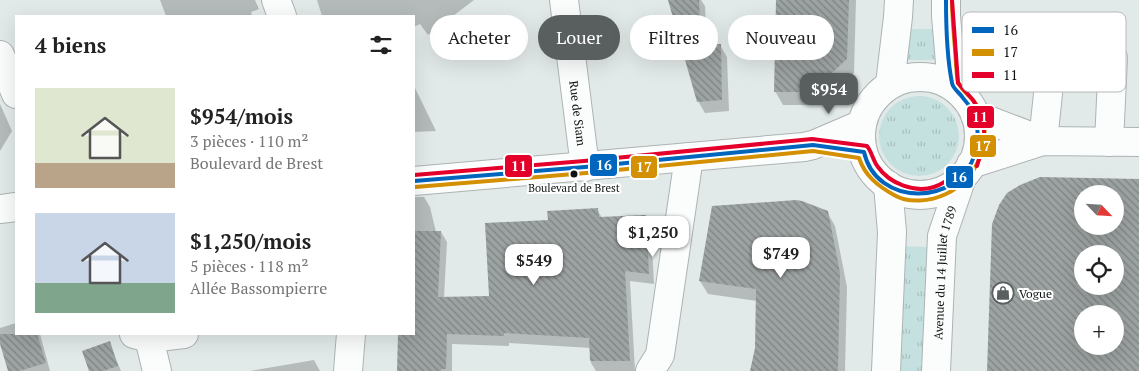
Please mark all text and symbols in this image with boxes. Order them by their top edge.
legend [962,12,1126,92]
chip: Acheter [430,15,528,60]
chip: Louer [538,15,620,60]
chip: Filtres [630,15,718,60]
chip: Nouveau [728,15,834,60]
text: 16 [1003,20,1018,39]
text: 4 biens [35,31,106,59]
icon: filters [367,31,395,59]
text: 17 [1003,42,1018,61]
text: 11 [1003,65,1018,84]
pin: $954 [799,72,859,115]
text: $954 [811,78,847,100]
street label: Rue de Siam [567,80,590,147]
text: $954/mois [190,102,293,130]
line badge: 11 [966,105,995,129]
text: 11 [972,107,988,126]
icon: home [75,108,135,168]
text: 3 pièces · 110 m² [190,130,308,152]
line badge: 17 [969,134,997,158]
text: 17 [975,136,991,155]
text: Boulevard de Brest [190,152,323,174]
line badge: 16 [589,153,618,177]
line badge: 11 [504,154,533,178]
text: 16 [596,155,612,174]
line badge: 17 [630,155,658,179]
text: 11 [511,156,527,175]
text: 17 [636,157,652,176]
line badge: 16 [945,165,974,189]
text: 16 [951,167,967,186]
marker: Boulevard de Brest [569,169,579,179]
place label: Boulevard de Brest [528,181,620,195]
north arrow [1074,185,1124,235]
map controls [1074,185,1124,355]
street label: Avenue du 14 Juillet 1789 [930,204,959,340]
pin: $1,250 [612,216,694,258]
text: $1,250 [628,221,678,243]
text: $1,250/mois [190,227,311,255]
icon: home [75,233,135,293]
pin: $749 [751,236,811,279]
text: $749 [763,242,799,264]
pin: $549 [504,244,564,286]
button: locate [1074,245,1124,295]
text: $549 [516,249,552,271]
text: 5 pièces · 118 m² [190,255,308,277]
text: Allée Bassompierre [190,277,327,299]
shop icon: Vogue [991,281,1015,305]
place label: Vogue [1019,286,1052,301]
button: + [1074,305,1124,355]

